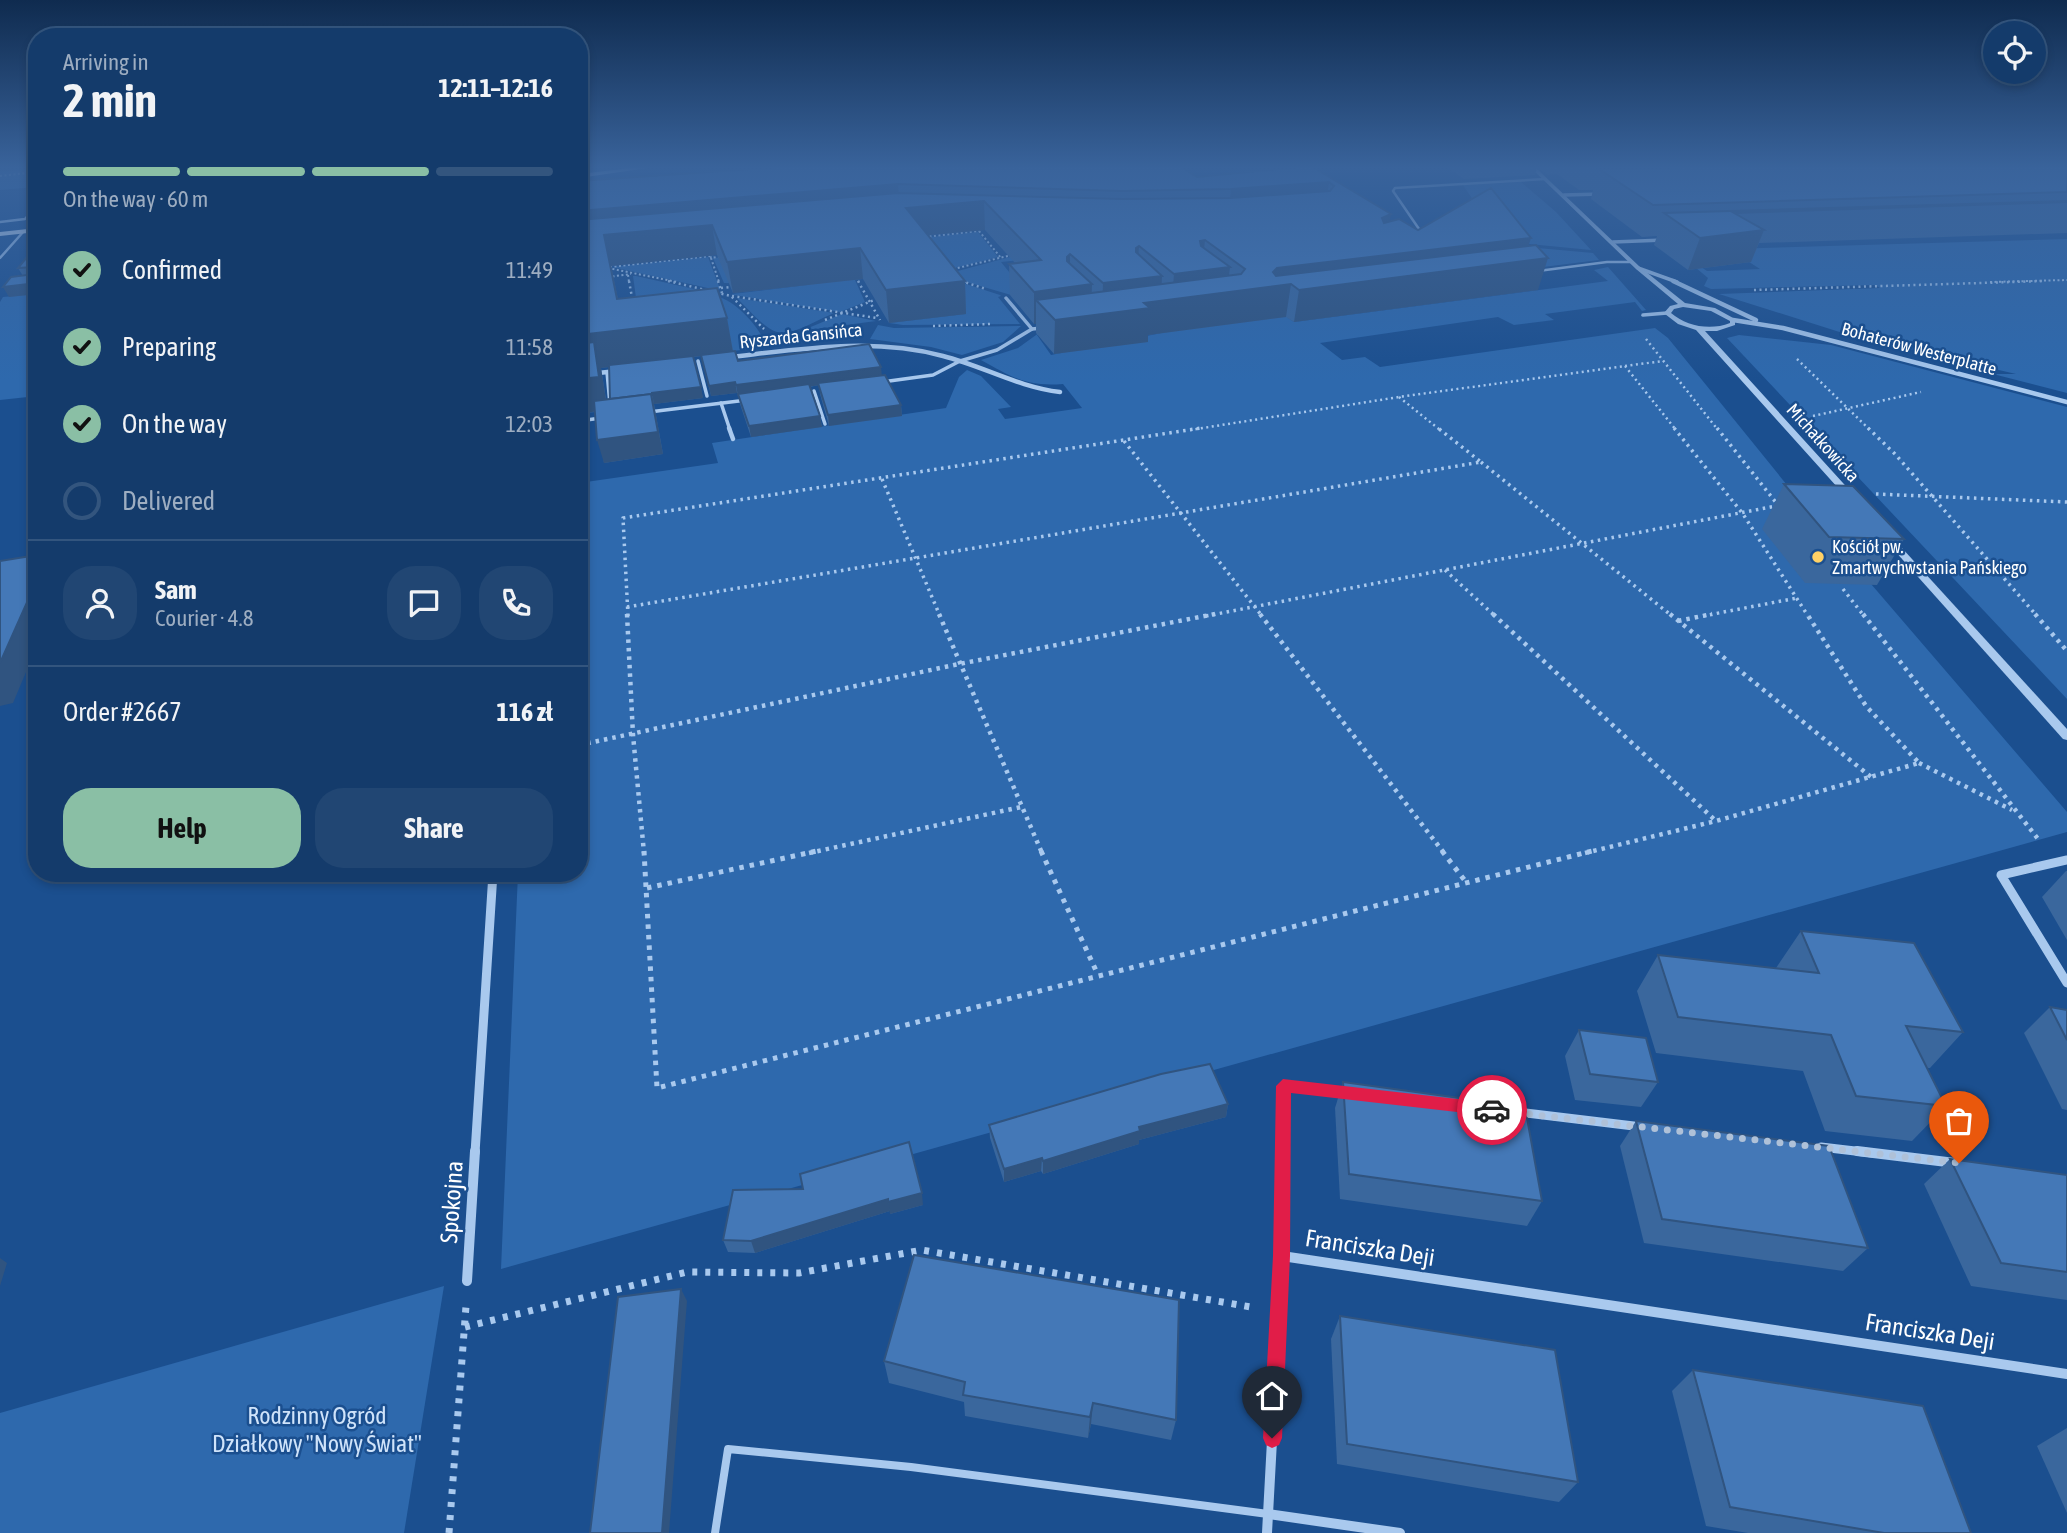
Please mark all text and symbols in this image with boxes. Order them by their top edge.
map controls [1983,21,2046,84]
button: locate [1983,21,2046,84]
text: Arriving in [63,49,149,75]
text: 12:11–12:16 [438,73,553,103]
text: 2 min [63,74,157,127]
text: On the way · 60 m [63,186,208,212]
icon: check [63,251,101,289]
text: Confirmed [122,255,222,285]
text: 11:49 [506,257,553,283]
street label: Bohaterów Westerplatte [1839,318,1999,379]
street label: Ryszarda Gansińca [739,319,863,352]
icon: check [63,328,101,366]
text: Preparing [122,332,216,362]
text: 11:58 [506,334,553,360]
street label: Michałkowicka [1783,399,1864,486]
icon: check [63,405,101,443]
text: On the way [122,409,227,439]
text: 12:03 [505,411,553,437]
text: Delivered [122,486,215,516]
place label: Kościół pw. Zmartwychwstania Pańskiego [1832,536,2027,578]
marker: Kościół pw. Zmartwychwstania Pańskiego [1810,549,1826,565]
button: person [63,566,137,640]
button: chat [387,566,461,640]
button: phone [479,566,553,640]
text: Sam [155,575,197,605]
text: Courier · 4.8 [155,605,254,631]
text: Order #2667 [63,697,182,727]
text: 116 zł [497,697,553,727]
button: Help [63,788,301,868]
button: Share [315,788,553,868]
courier [1457,1075,1527,1145]
icon: car [1473,1091,1511,1129]
pin [1929,1091,1989,1163]
icon: bag [1940,1102,1978,1140]
street label: Spokojna [435,1160,468,1244]
street label: Franciszka Deji [1304,1224,1437,1271]
street label: Franciszka Deji [1864,1308,1997,1355]
pin [1242,1366,1302,1438]
icon: home [1253,1377,1291,1415]
park label: Rodzinny Ogród Działkowy "Nowy Świat" [212,1402,422,1457]

